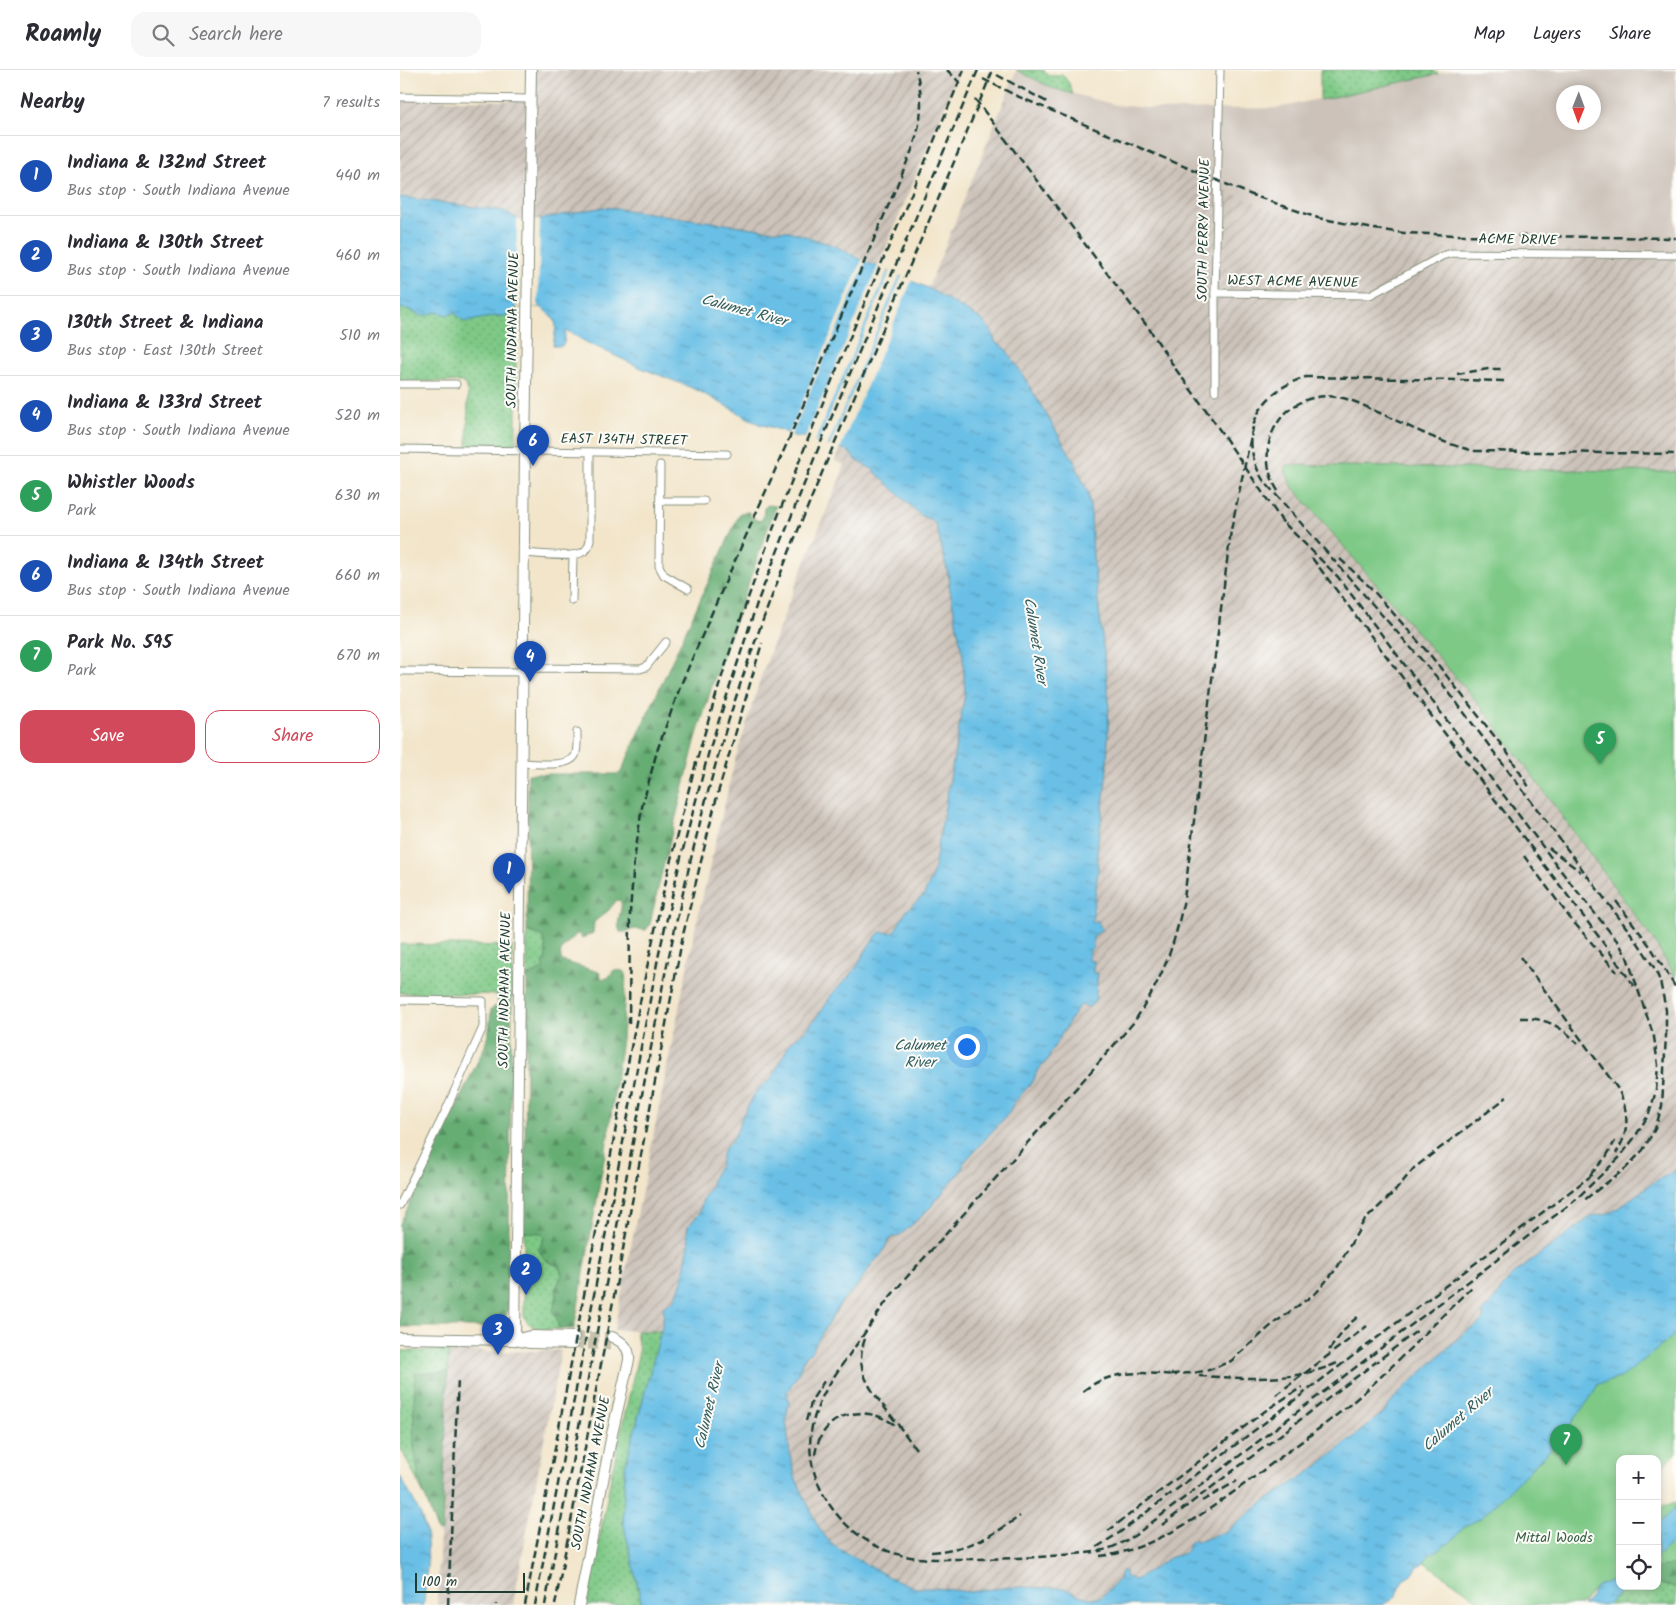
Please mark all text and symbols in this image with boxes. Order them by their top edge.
search box [131,12,481,57]
text: Roamly [25,15,101,54]
text: Search here [189,20,283,50]
text: Map [1474,20,1505,49]
text: Layers [1533,20,1581,49]
text: Share [1609,20,1651,49]
icon: search [149,21,177,49]
north arrow [1556,85,1601,130]
text: Nearby [20,86,85,119]
text: 7 results [322,90,380,115]
text: Indiana & 132nd Street [67,148,266,178]
street label: SOUTH PERRY AVENUE [1192,158,1216,302]
text: 1 [34,163,38,188]
text: 440 m [335,163,380,188]
text: Bus stop · South Indiana Avenue [67,178,290,203]
text: Indiana & 130th Street [67,228,264,258]
street label: ACME DRIVE [1478,228,1558,252]
text: 2 [31,243,41,268]
text: 460 m [335,243,380,268]
street label: SOUTH INDIANA AVENUE [501,251,525,408]
text: Bus stop · South Indiana Avenue [67,258,290,283]
street label: WEST ACME AVENUE [1227,270,1360,294]
water label: Calumet River [698,288,792,335]
text: 130th Street & Indiana [67,308,264,338]
text: 3 [32,323,40,348]
text: 510 m [339,323,380,348]
text: Bus stop · East 130th Street [67,338,263,363]
text: Indiana & 133rd Street [67,388,262,418]
text: 4 [32,403,40,428]
text: 520 m [335,403,380,428]
text: Bus stop · South Indiana Avenue [67,418,290,443]
pin: 6 [517,425,549,466]
street label: EAST 134TH STREET [560,428,689,452]
text: Whistler Woods [67,468,195,498]
text: 5 [32,483,40,508]
text: 630 m [335,483,380,508]
text: Park [67,498,96,523]
text: Indiana & 134th Street [67,548,264,578]
text: 6 [32,563,40,588]
text: 660 m [335,563,380,588]
text: Bus stop · South Indiana Avenue [67,578,290,603]
water label: Calumet River [1016,596,1054,689]
text: Park No. 595 [67,628,172,658]
pin: 4 [514,641,546,682]
text: 7 [32,643,40,668]
text: 670 m [337,643,380,668]
text: Park [67,658,96,683]
button: Save [20,710,195,763]
button: Share [205,710,380,763]
pin: 5 [1584,723,1616,764]
pin: 1 [493,853,525,894]
street label: SOUTH INDIANA AVENUE [493,911,517,1068]
water label: Calumet River [894,1034,948,1075]
your location [954,1034,980,1060]
pin: 2 [510,1254,542,1295]
pin: 3 [482,1314,514,1355]
water label: Calumet River [688,1358,732,1451]
water label: Calumet River [1417,1380,1501,1458]
street label: SOUTH INDIANA AVENUE [565,1393,617,1552]
pin: 7 [1550,1424,1582,1465]
map controls [1616,1455,1661,1590]
button: + [1616,1455,1661,1500]
button: − [1616,1500,1661,1545]
park label: Mittal Woods [1515,1527,1593,1549]
button: locate [1616,1545,1661,1590]
scale bar [415,1570,525,1593]
text: 100 m [422,1571,457,1593]

